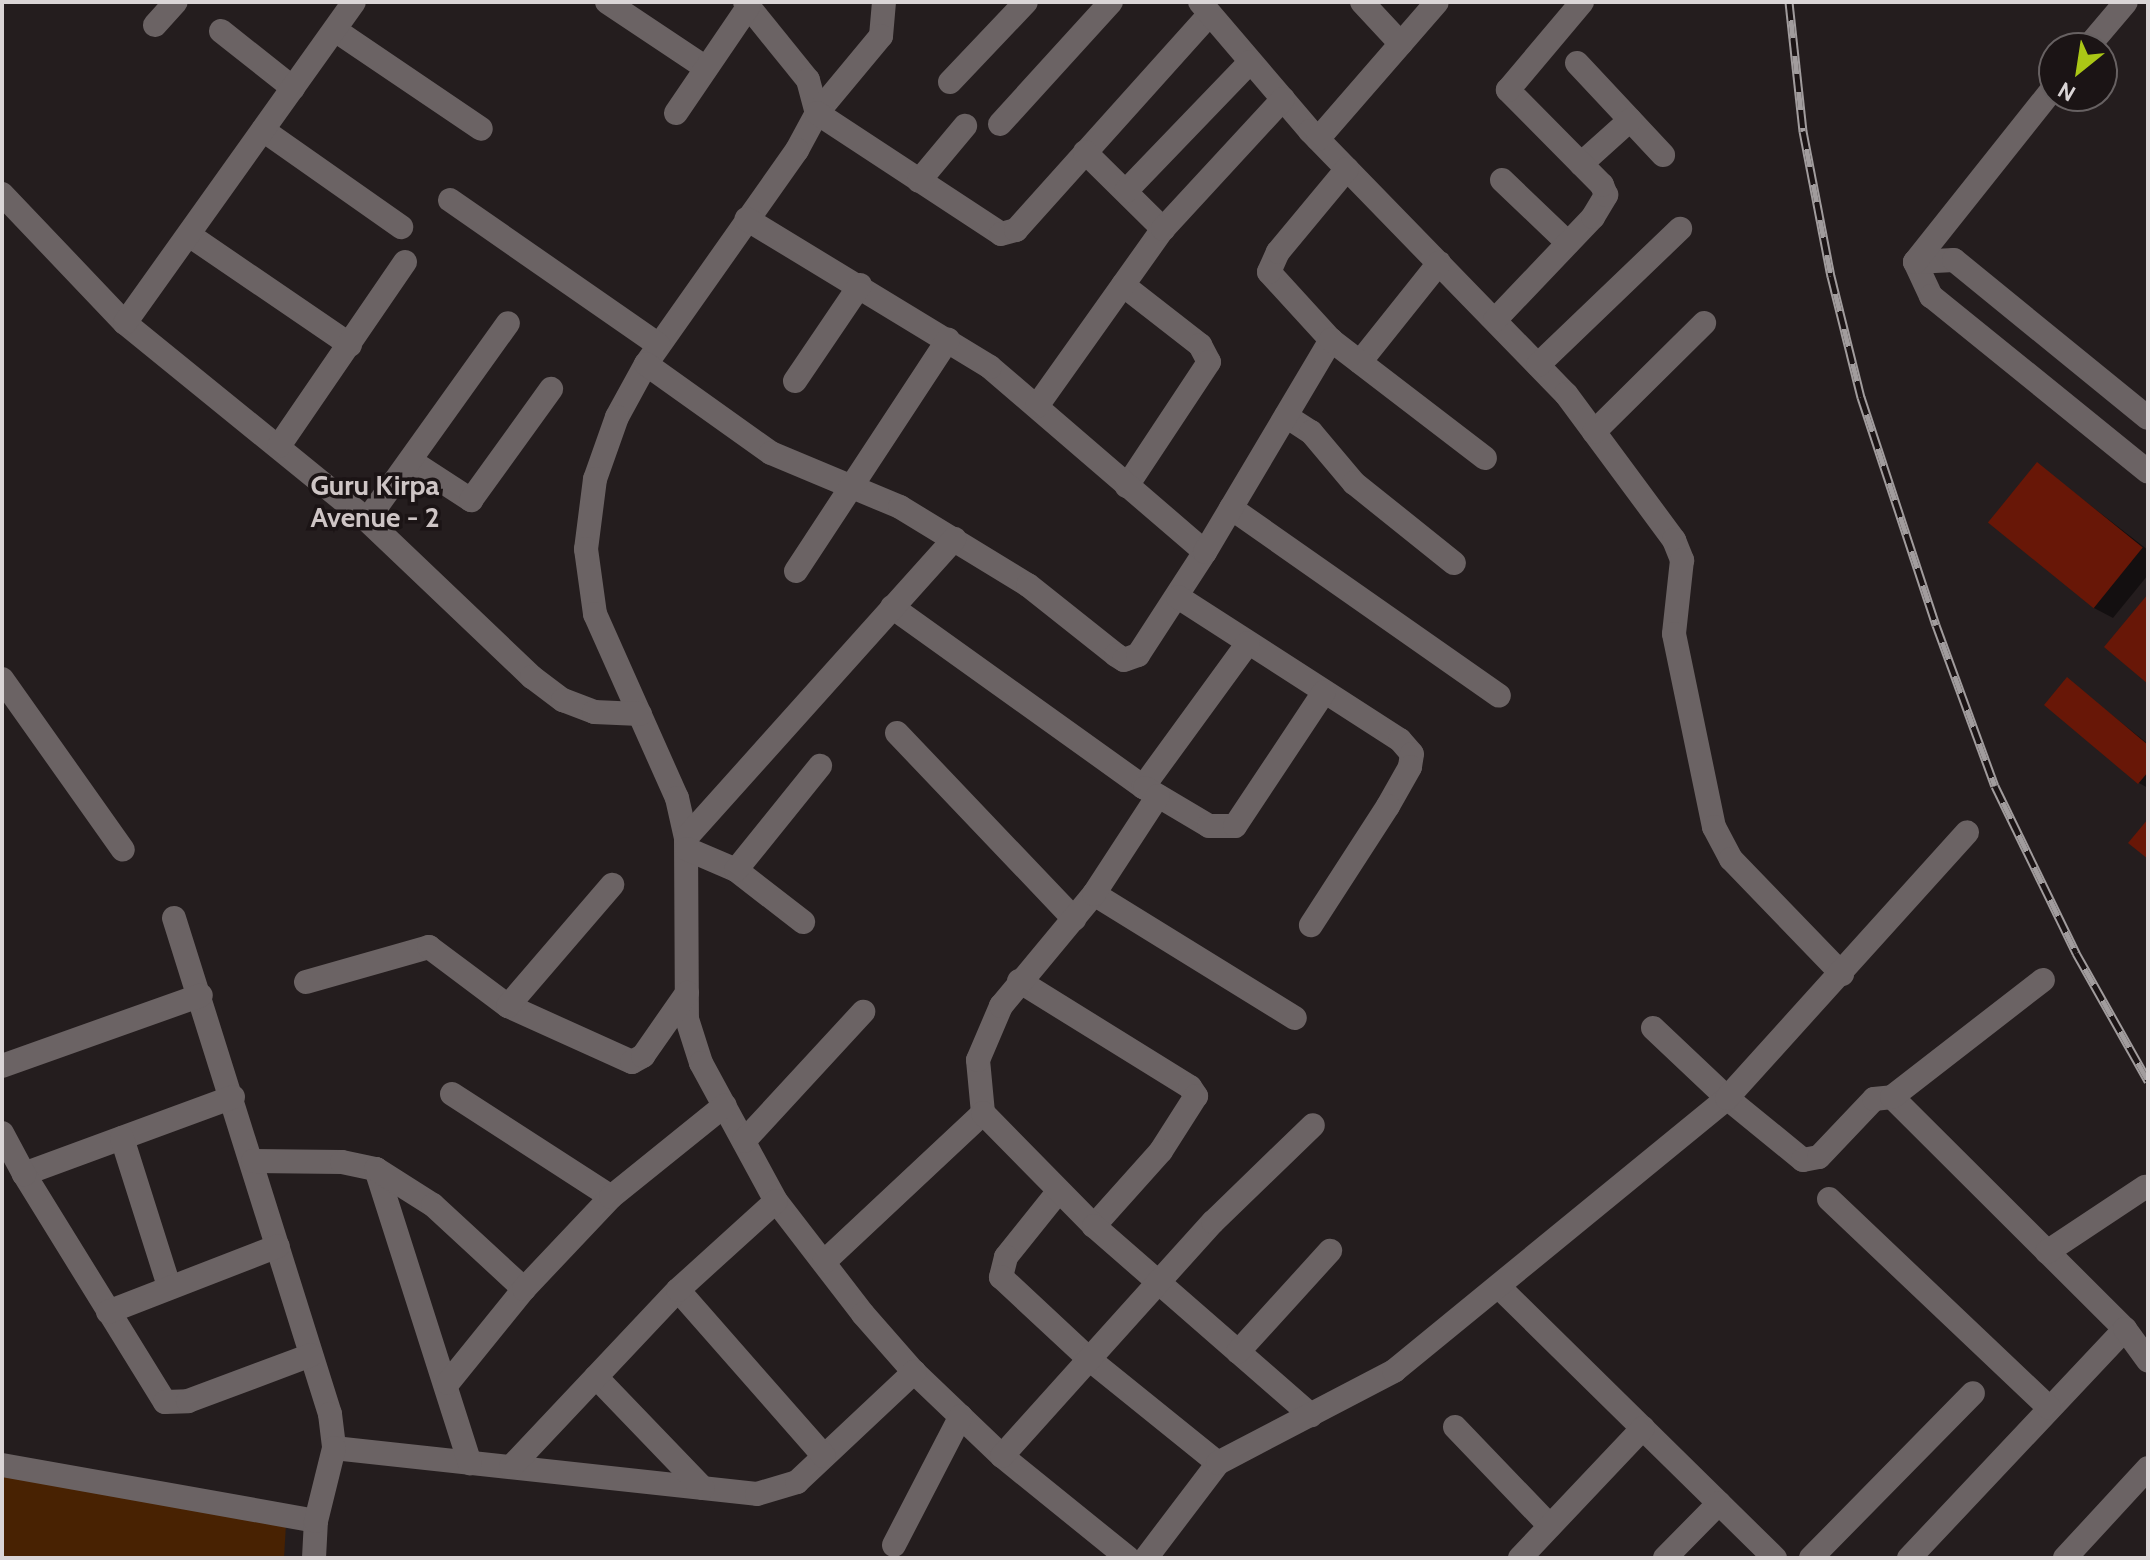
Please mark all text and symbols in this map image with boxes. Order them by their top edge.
north arrow [2038,32,2118,112]
text: N [2053,76,2080,107]
district label: Guru Kirpa Avenue - 2 [310,468,440,534]

